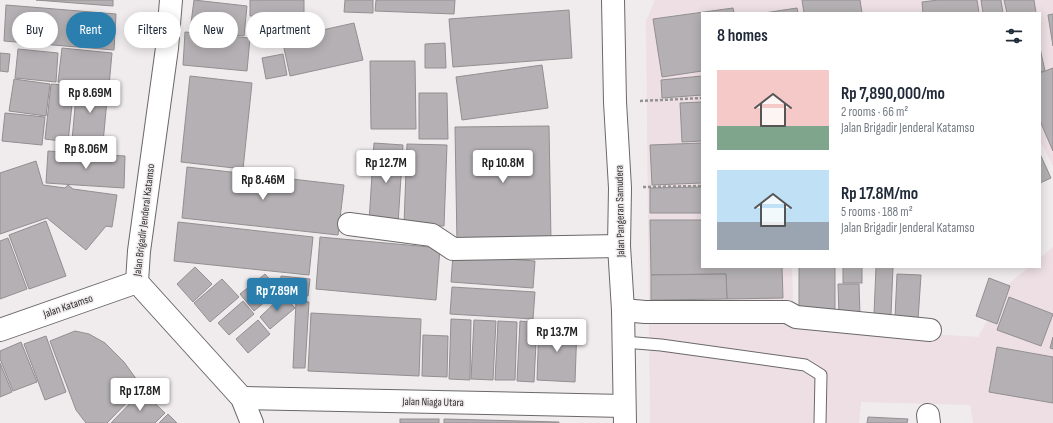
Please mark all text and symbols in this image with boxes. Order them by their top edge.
chip: Buy [12,12,58,48]
chip: Rent [66,12,116,48]
chip: Filters [124,12,181,48]
chip: New [189,12,238,48]
chip: Apartment [246,12,325,48]
icon: filters [1003,25,1025,47]
text: 8 homes [717,26,768,46]
pin: Rp 8.69M [49,80,131,114]
text: Rp 7,890,000/mo [841,84,945,104]
text: Rp 8.69M [68,85,112,101]
icon: home [749,86,797,134]
text: 2 rooms · 66 m² [841,104,908,120]
text: Jalan Brigadir Jenderal Katamso [841,120,975,136]
pin: Rp 8.06M [45,136,127,170]
text: Rp 8.06M [64,141,108,157]
pin: Rp 12.7M [345,150,427,184]
pin: Rp 10.8M [462,150,544,184]
text: Rp 12.7M [365,155,407,171]
text: Rp 10.8M [482,155,524,171]
street label: Jalan Brigadir Jenderal Katamso [131,163,157,278]
street label: Jalan Pangeran Samudera [613,165,627,258]
pin: Rp 8.46M [222,167,304,201]
text: Rp 8.46M [241,172,285,188]
text: Rp 17.8M/mo [841,184,918,204]
icon: home [749,186,797,234]
text: 5 rooms · 188 m² [841,204,913,220]
text: Jalan Brigadir Jenderal Katamso [841,220,975,236]
pin: Rp 7.89M [236,278,318,312]
text: Rp 7.89M [256,283,298,299]
street label: Jalan Katamso [41,291,95,321]
pin: Rp 13.7M [516,319,598,353]
text: Rp 13.7M [536,324,578,340]
pin: Rp 17.8M [99,378,181,412]
text: Rp 17.8M [120,383,160,399]
street label: Jalan Niaga Utara [401,395,464,409]

